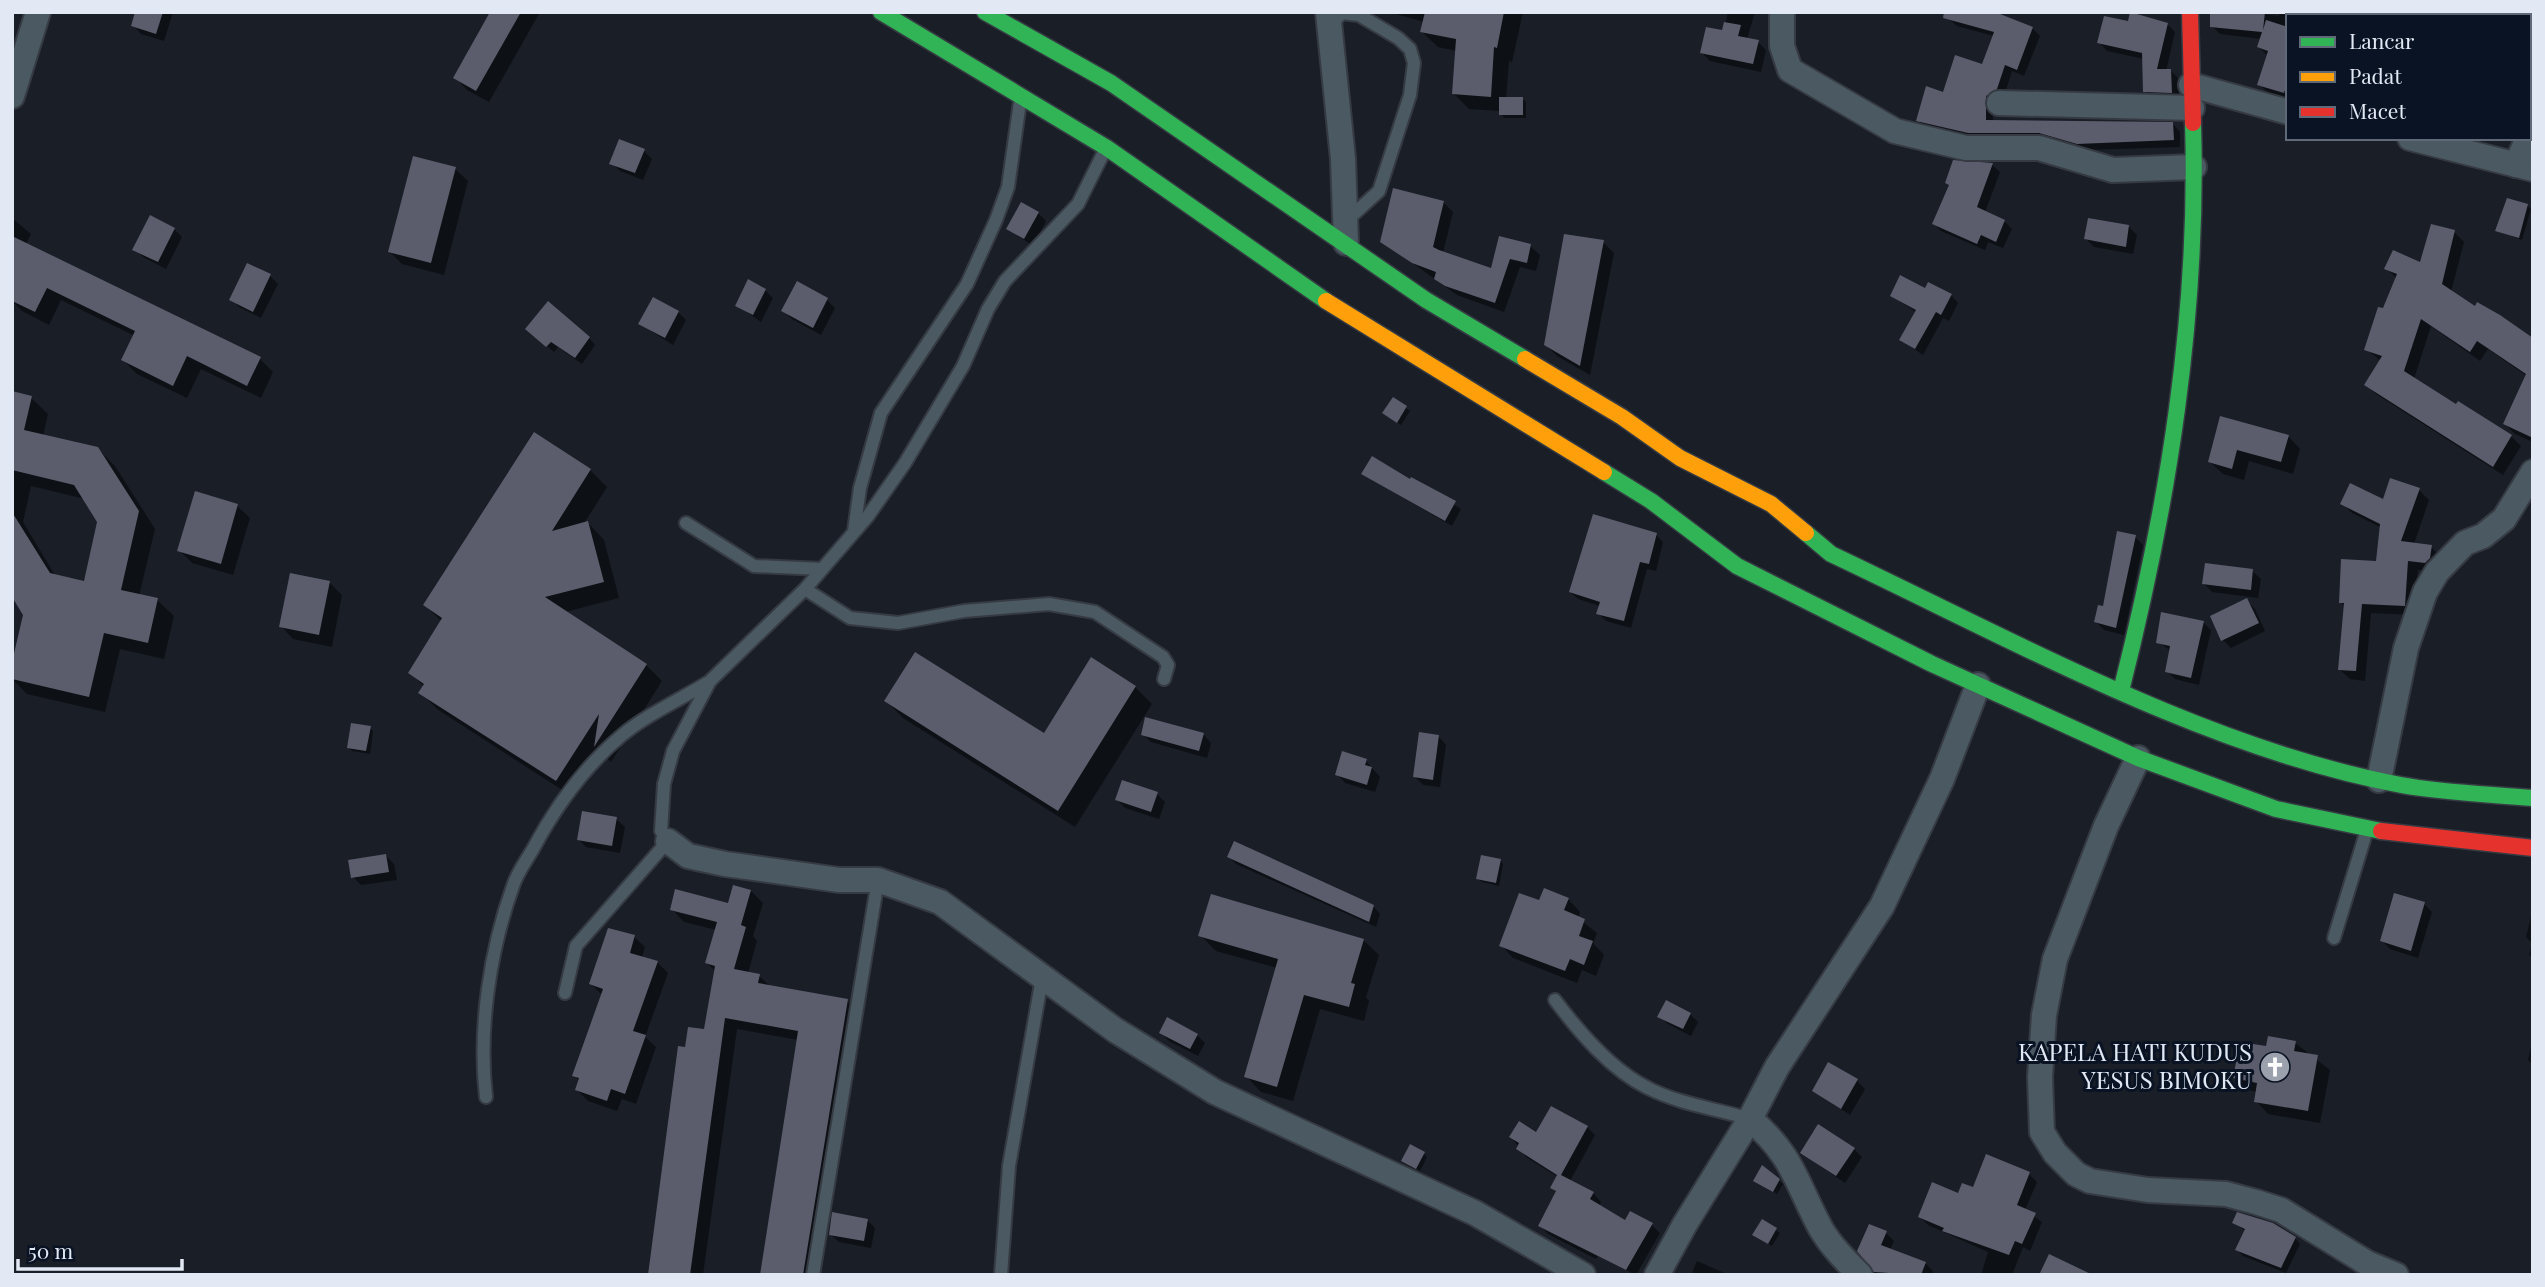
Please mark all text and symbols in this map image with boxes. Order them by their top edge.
legend [2286,14,2531,140]
text: Lancar [2349,26,2415,54]
text: Padat [2349,61,2402,89]
text: Macet [2349,96,2406,124]
place label: KAPELA HATI KUDUS YESUS BIMOKU [2018,1035,2252,1095]
church icon: KAPELA HATI KUDUS YESUS BIMOKU [2258,1050,2292,1084]
scale bar [18,1228,182,1272]
text: 50 m [28,1236,74,1264]

